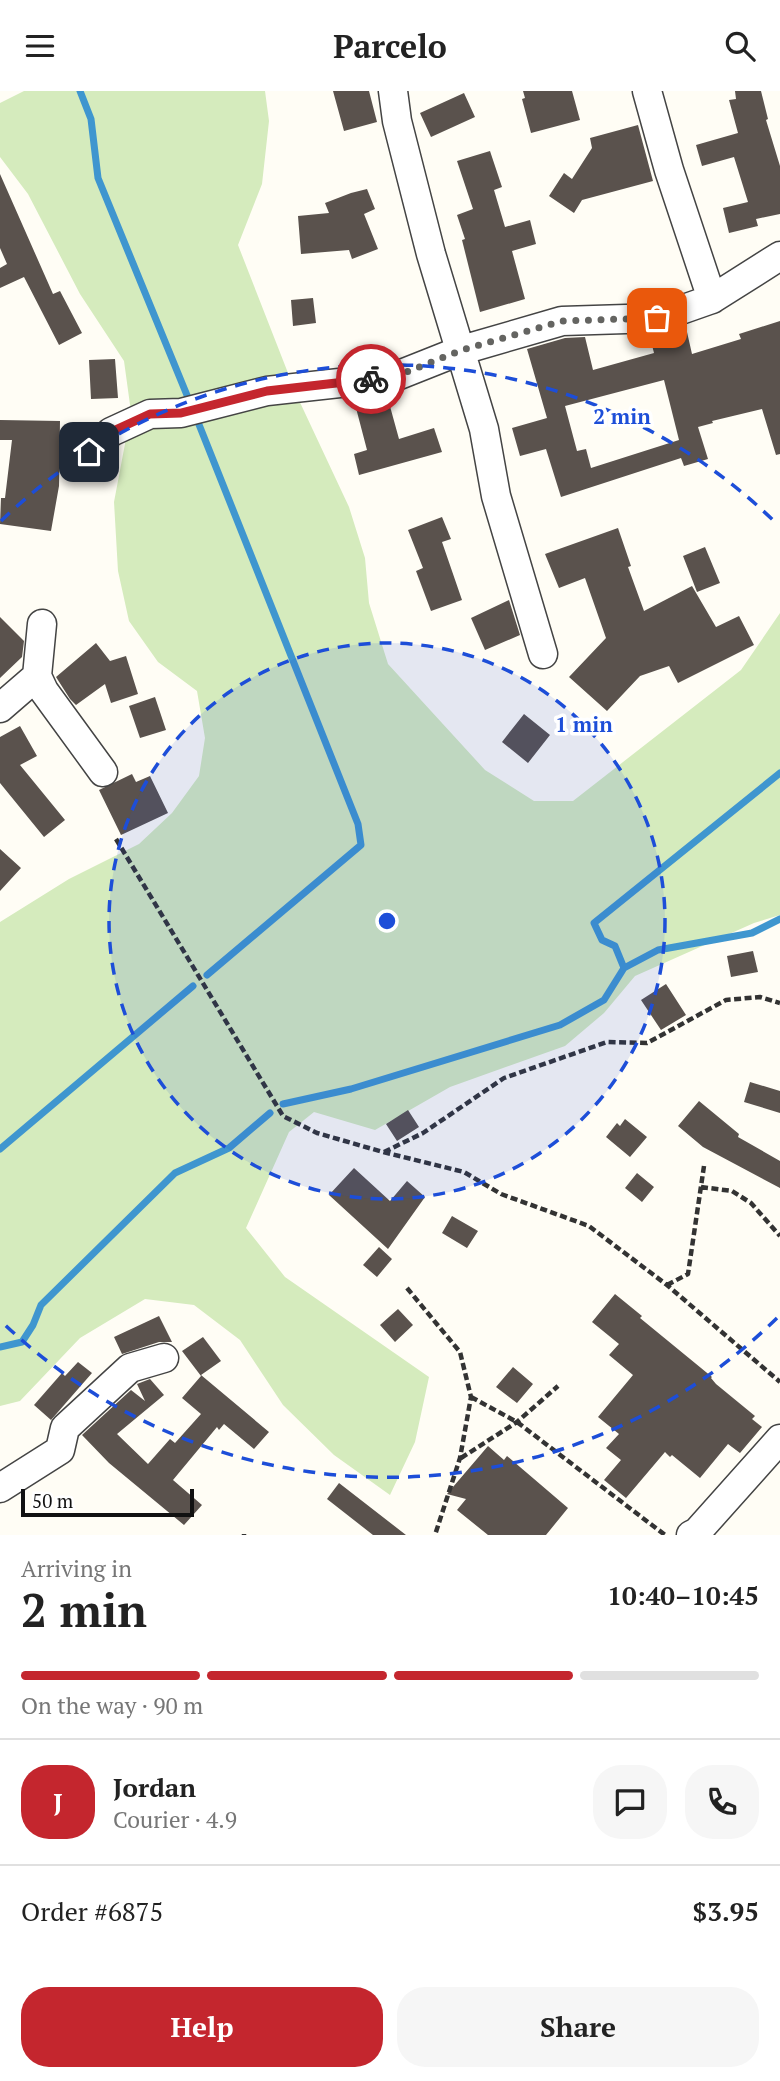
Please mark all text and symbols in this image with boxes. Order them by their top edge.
text: Parcelo [333,25,447,67]
icon: menu [21,27,59,65]
icon: search [721,27,759,65]
pin [627,288,687,348]
icon: bag [638,299,676,337]
courier [336,344,406,414]
icon: bike [352,360,390,398]
text: 2 min [593,402,651,430]
pin [59,422,119,482]
icon: home [70,433,108,471]
text: 1 min [555,710,613,738]
centre of rings [375,909,399,933]
scale bar [21,1486,194,1518]
text: 50 m [32,1488,73,1513]
text: Arriving in [21,1553,132,1584]
text: 10:40–10:45 [607,1578,759,1612]
text: 2 min [21,1579,147,1640]
text: On the way · 90 m [21,1690,203,1721]
button: chat [593,1765,667,1839]
button: phone [685,1765,759,1839]
text: Jordan [113,1770,196,1804]
text: J [53,1785,63,1819]
text: Courier · 4.9 [113,1804,237,1835]
text: Order #6875 [21,1894,163,1928]
text: $3.95 [693,1894,759,1928]
button: Help [21,1987,383,2067]
button: Share [397,1987,759,2067]

